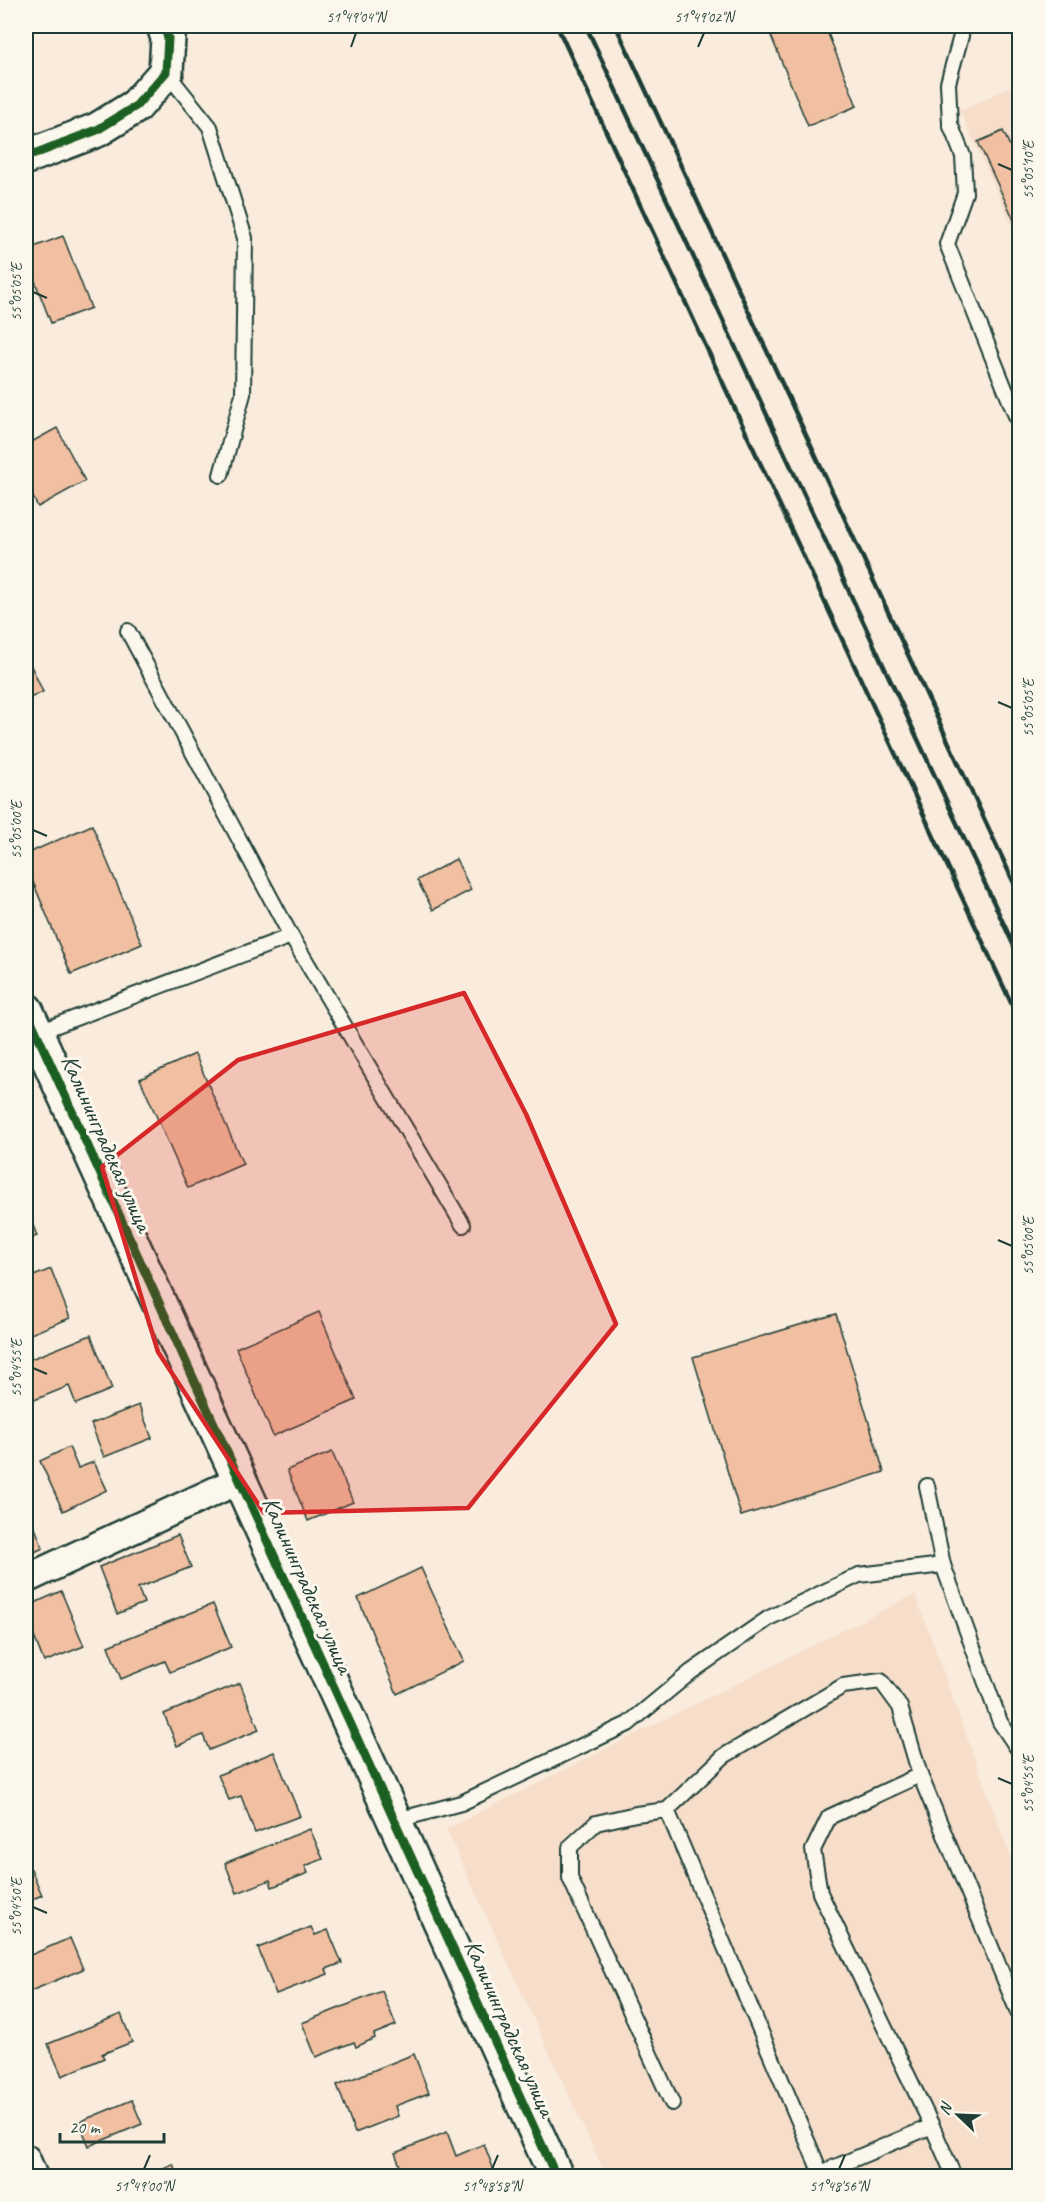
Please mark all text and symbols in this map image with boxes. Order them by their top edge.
text: 51°49'04"N [326,8,389,27]
text: 51°49'02"N [674,8,737,27]
text: 55°05'10"E [1019,139,1038,199]
text: 55°05'05"E [7,261,26,321]
text: 55°05'05"E [1019,677,1038,737]
text: 55°05'00"E [7,799,26,859]
street label: Калининградская улица [55,1050,160,1238]
text: 55°05'00"E [1019,1215,1038,1275]
text: 55°04'55"E [7,1337,26,1397]
street label: Калининградская улица [256,1492,361,1680]
text: 55°04'55"E [1019,1753,1038,1813]
text: 55°04'50"E [7,1876,26,1936]
street label: Калининградская улица [458,1935,563,2123]
north arrow [928,2085,988,2145]
text: N [934,2098,957,2118]
scale bar [60,2106,164,2144]
text: 20 m [69,2116,102,2138]
text: 51°49'00"N [114,2177,177,2196]
text: 51°48'58"N [462,2177,525,2196]
text: 51°48'56"N [809,2177,872,2196]

